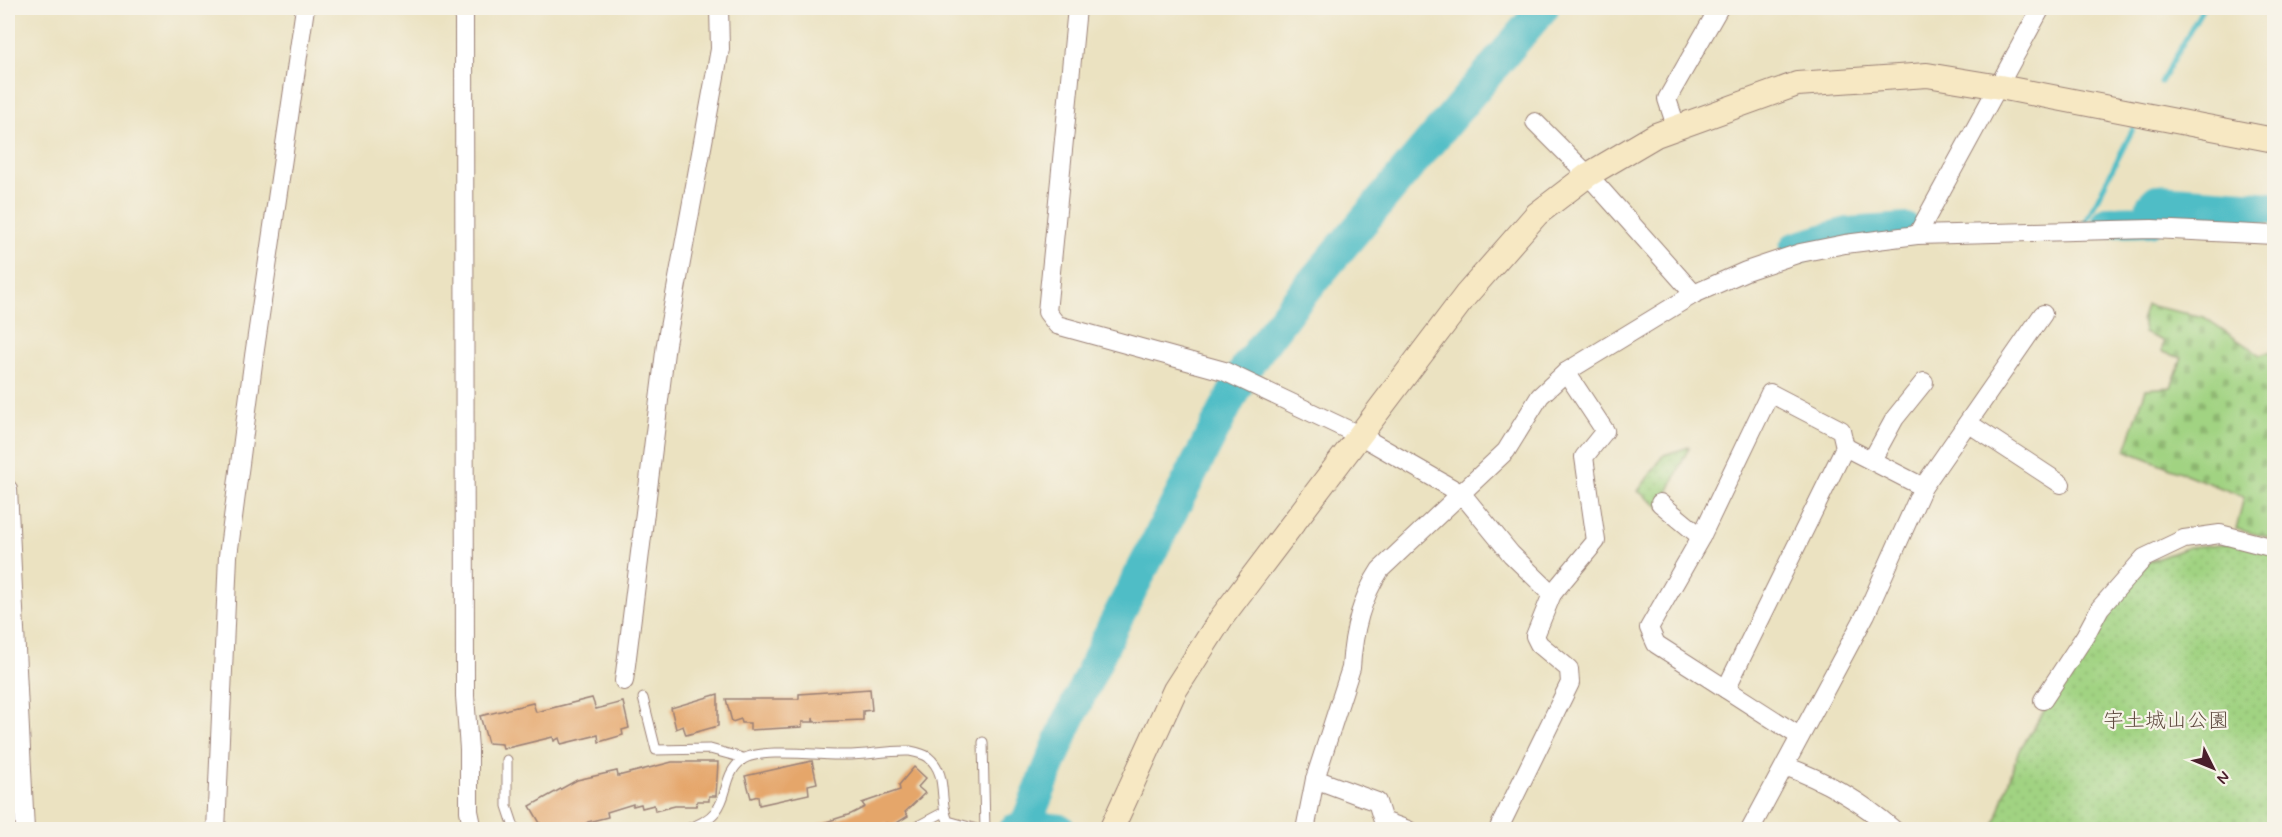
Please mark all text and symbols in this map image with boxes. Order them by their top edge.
park label: 宇土城山公園 [2103,707,2229,735]
north arrow [2183,738,2243,798]
text: N [2212,766,2234,788]

